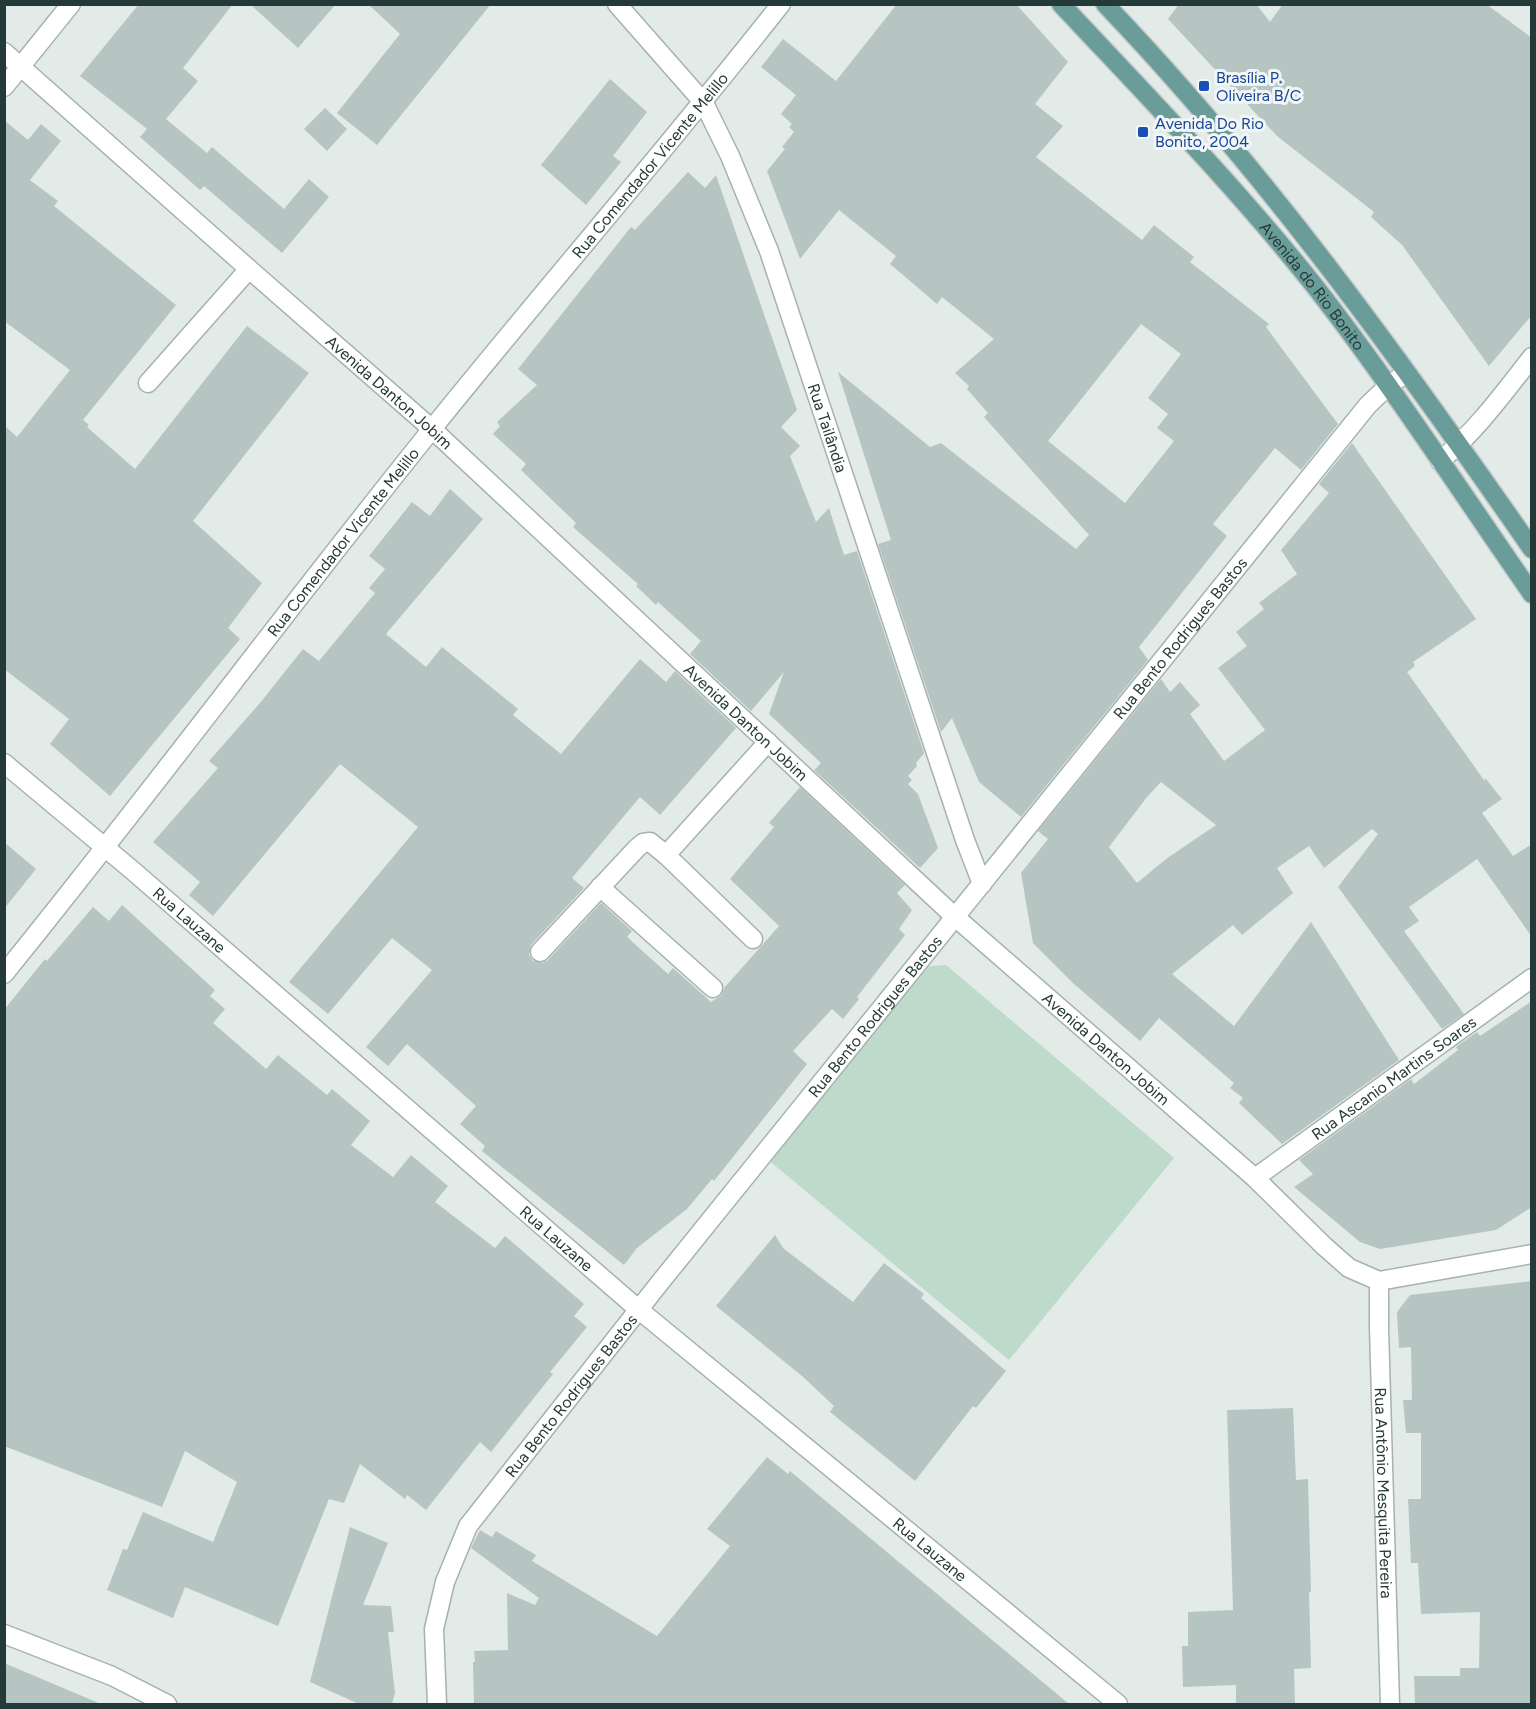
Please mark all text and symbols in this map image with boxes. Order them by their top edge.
place label: Brasília P. Oliveira B/C [1216,68,1301,105]
street label: Rua Comendador Vicente Melillo [568,69,732,262]
marker: Brasília P. Oliveira B/C [1197,79,1211,93]
place label: Avenida Do Rio Bonito, 2004 [1155,114,1264,151]
marker: Avenida Do Rio Bonito, 2004 [1136,125,1150,139]
street label: Avenida do Rio Bonito [1256,218,1369,354]
street label: Avenida Danton Jobim [322,332,456,453]
street label: Rua Tailândia [804,381,851,475]
street label: Rua Comendador Vicente Melillo [263,444,423,640]
street label: Rua Bento Rodrigues Bastos [1109,554,1251,723]
street label: Avenida Danton Jobim [680,660,812,785]
street label: Rua Lauzane [149,884,230,957]
street label: Rua Bento Rodrigues Bastos [804,932,946,1101]
street label: Avenida Danton Jobim [1038,988,1173,1109]
street label: Rua Ascanio Martins Soares [1308,1013,1480,1144]
street label: Rua Lauzane [516,1202,597,1276]
street label: Rua Bento Rodrigues Bastos [501,1311,641,1481]
street label: Rua Antônio Mesquita Pereira [1371,1387,1396,1599]
street label: Rua Lauzane [889,1514,971,1586]

